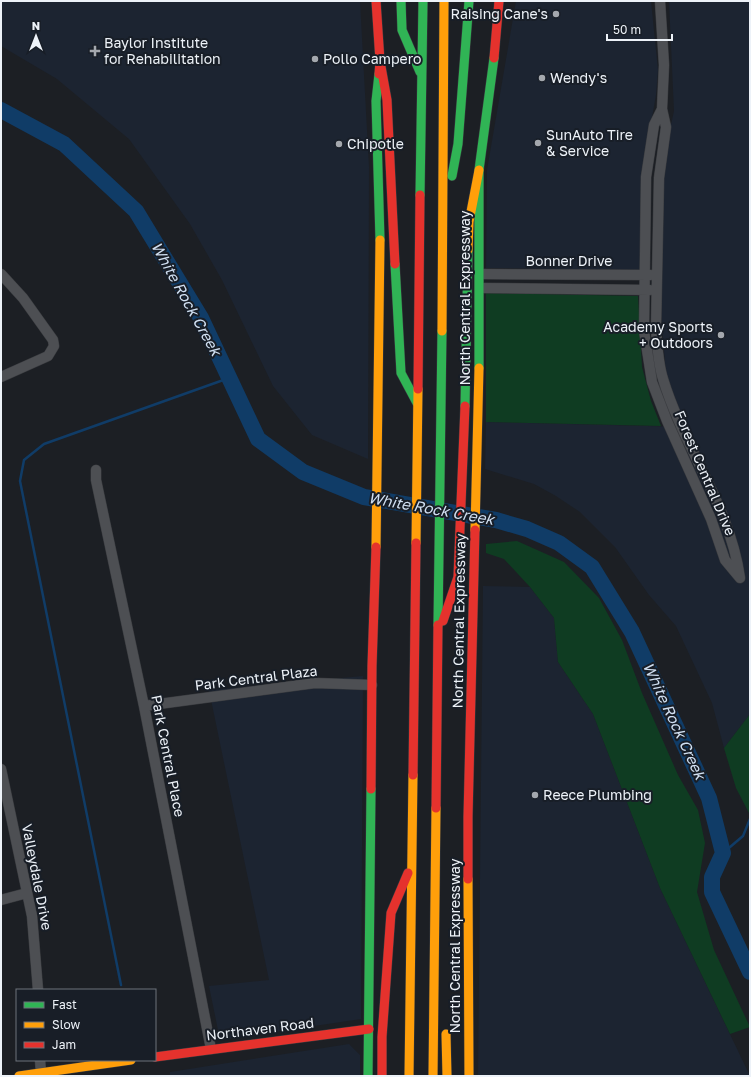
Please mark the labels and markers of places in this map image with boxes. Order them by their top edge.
place label: Raising Cane's [451,5,548,22]
marker: Raising Cane's [551,9,561,19]
place label: Baylor Institute for Rehabilitation [104,34,221,67]
marker: Baylor Institute for Rehabilitation [89,45,101,57]
place label: Pollo Campero [323,50,421,67]
marker: Pollo Campero [310,54,320,64]
place label: Wendy's [550,69,607,86]
marker: Wendy's [537,73,547,83]
place label: SunAuto Tire & Service [546,126,633,159]
place label: Chipotle [347,135,404,152]
marker: SunAuto Tire & Service [533,138,543,148]
marker: Chipotle [334,139,344,149]
place label: Academy Sports + Outdoors [603,318,713,351]
marker: Academy Sports + Outdoors [716,330,726,340]
place label: Reece Plumbing [543,786,652,803]
marker: Reece Plumbing [530,790,540,800]

